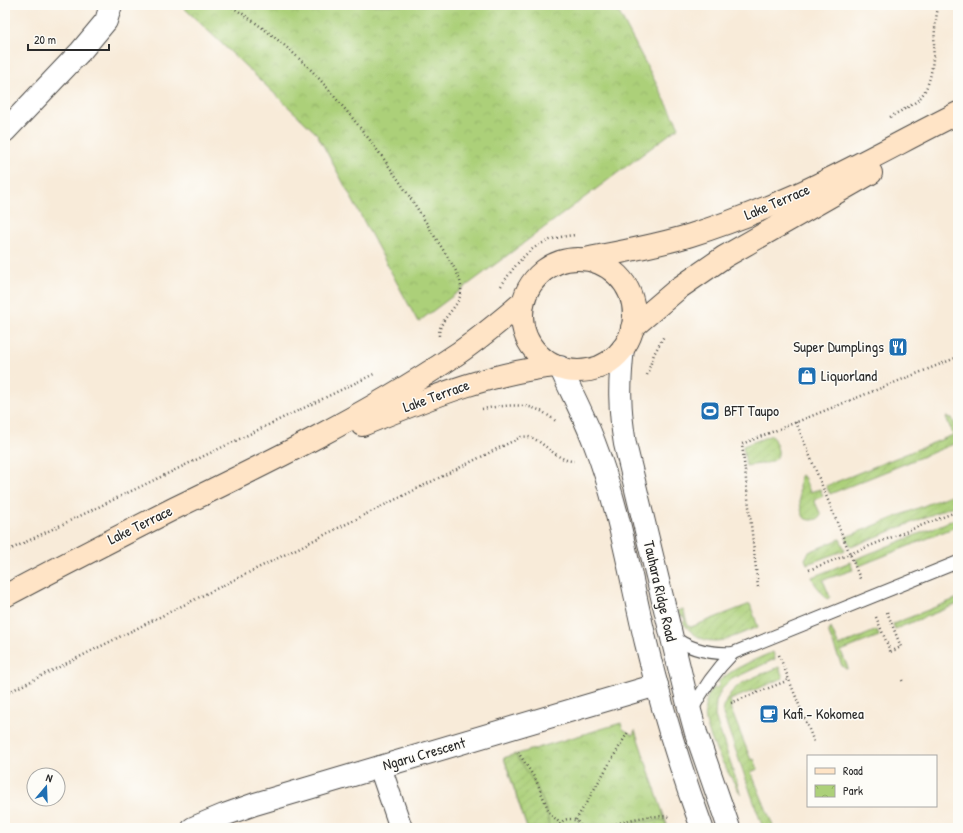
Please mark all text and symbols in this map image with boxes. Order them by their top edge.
scale bar [28,26,109,52]
text: 20 m [34,31,56,48]
street label: Lake Terrace [741,178,813,225]
place label: Super Dumplings [793,336,884,357]
restaurant icon: Super Dumplings [887,336,909,358]
shop icon: Liquorland [796,365,818,387]
place label: Liquorland [821,365,877,386]
street label: Lake Terrace [400,374,472,417]
sports icon: BFT Taupo [699,400,721,422]
place label: BFT Taupo [724,400,779,421]
street label: Lake Terrace [104,500,176,549]
street label: Tauhara Ridge Road [639,538,682,644]
cafe icon: Kafi - Kokomea [758,703,780,725]
place label: Kafi - Kokomea [783,703,864,724]
street label: Ngaru Crescent [380,731,469,775]
legend [807,755,937,807]
text: Road [843,762,863,779]
north arrow [26,767,66,807]
text: N [44,770,54,785]
text: Park [843,782,863,799]

